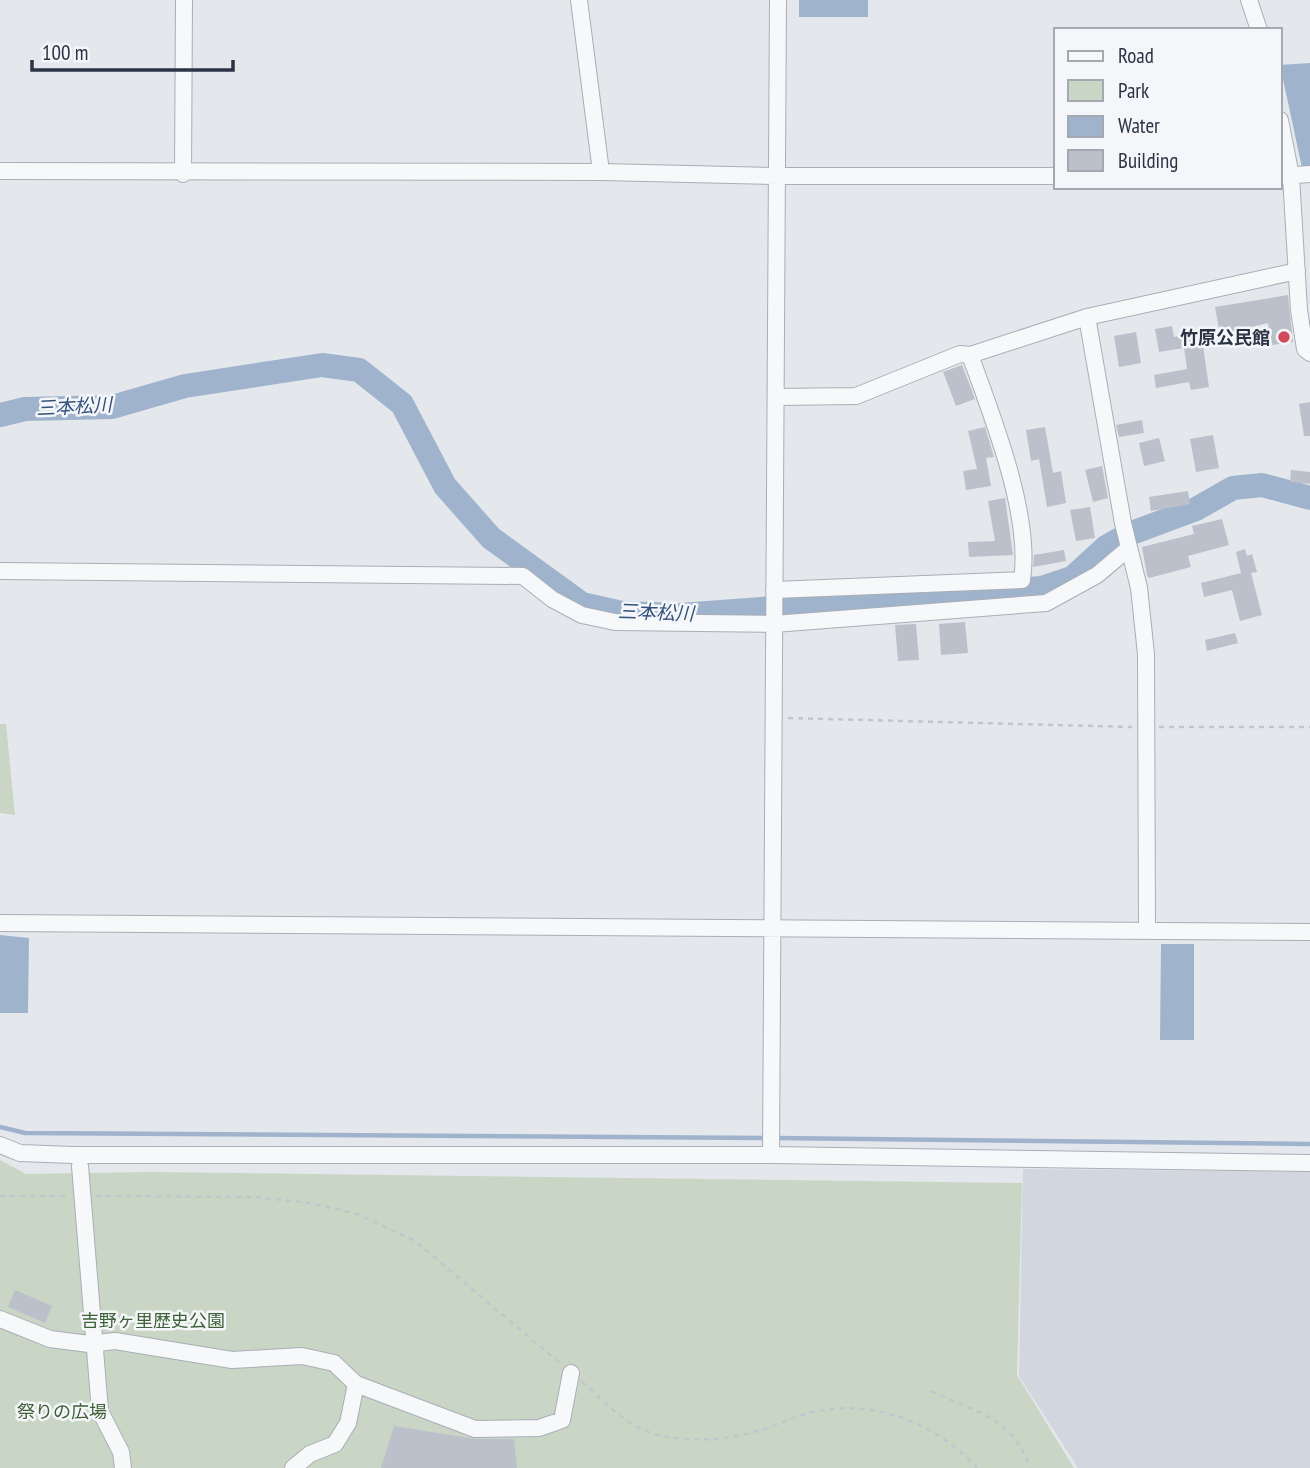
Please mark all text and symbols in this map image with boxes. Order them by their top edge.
scale bar [32,28,233,72]
legend [1054,28,1282,189]
text: 100 m [42,39,88,66]
text: Road [1118,42,1154,69]
text: Park [1118,77,1149,104]
text: Water [1118,112,1160,139]
text: Building [1118,147,1178,174]
place label: 竹原公民館 [1180,326,1270,349]
marker: 竹原公民館 [1276,329,1292,345]
water label: 三本松川 [35,392,115,420]
water label: 三本松川 [618,599,696,625]
park label: 吉野ヶ里歴史公園 [81,1309,225,1332]
park label: 祭りの広場 [17,1400,107,1423]

